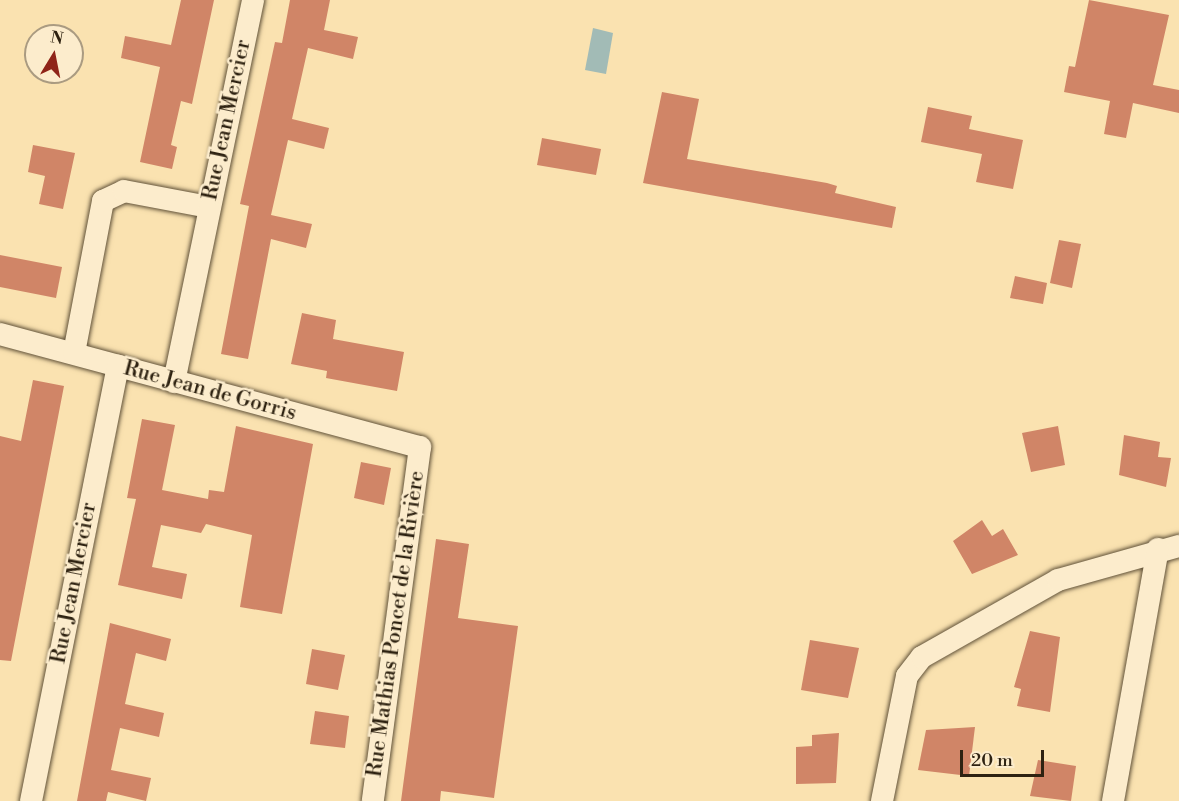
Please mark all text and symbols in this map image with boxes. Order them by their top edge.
north arrow [24,24,84,84]
text: N [49,27,65,49]
street label: Rue Jean Mercier [198,37,256,203]
street label: Rue Jean de Gorris [121,356,299,426]
street label: Rue Mathias Poncet de la Rivière [362,469,430,779]
street label: Rue Jean Mercier [46,500,102,666]
scale bar [963,738,1047,776]
text: 20 m [971,749,1013,772]

